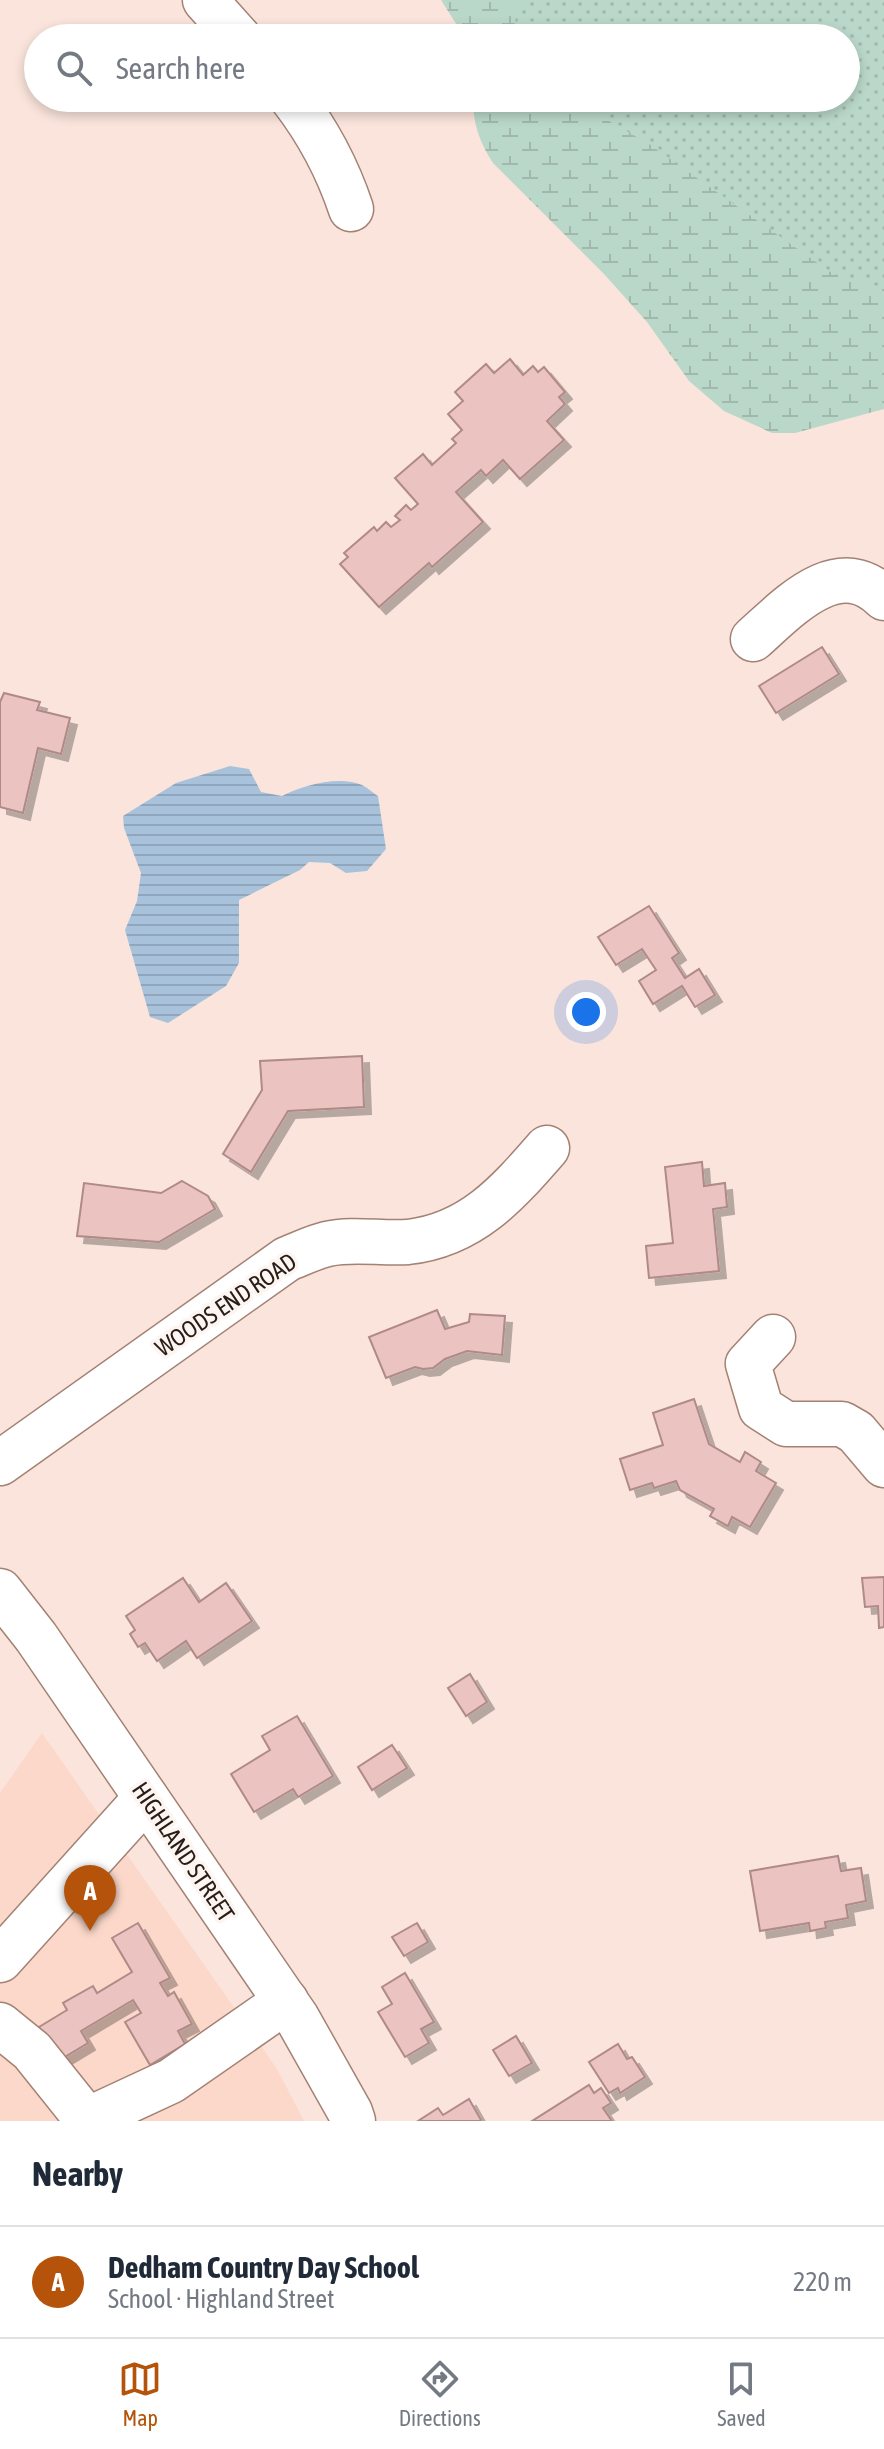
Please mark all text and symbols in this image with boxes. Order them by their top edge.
search box [24,24,860,112]
icon: search [52,46,96,90]
text: Search here [116,51,245,85]
your location [566,992,606,1032]
street label: WOODS END ROAD [150,1248,301,1362]
street label: HIGHLAND STREET [127,1777,240,1927]
pin: A [64,1865,116,1931]
text: Nearby [32,2154,123,2193]
text: Dedham Country Day School [108,2250,419,2284]
text: A [52,2267,64,2297]
text: 220 m [793,2267,852,2297]
text: School · Highland Street [108,2284,335,2314]
tab: Map [118,2357,162,2431]
tab: Directions [399,2357,481,2431]
tab: Saved [717,2357,766,2431]

